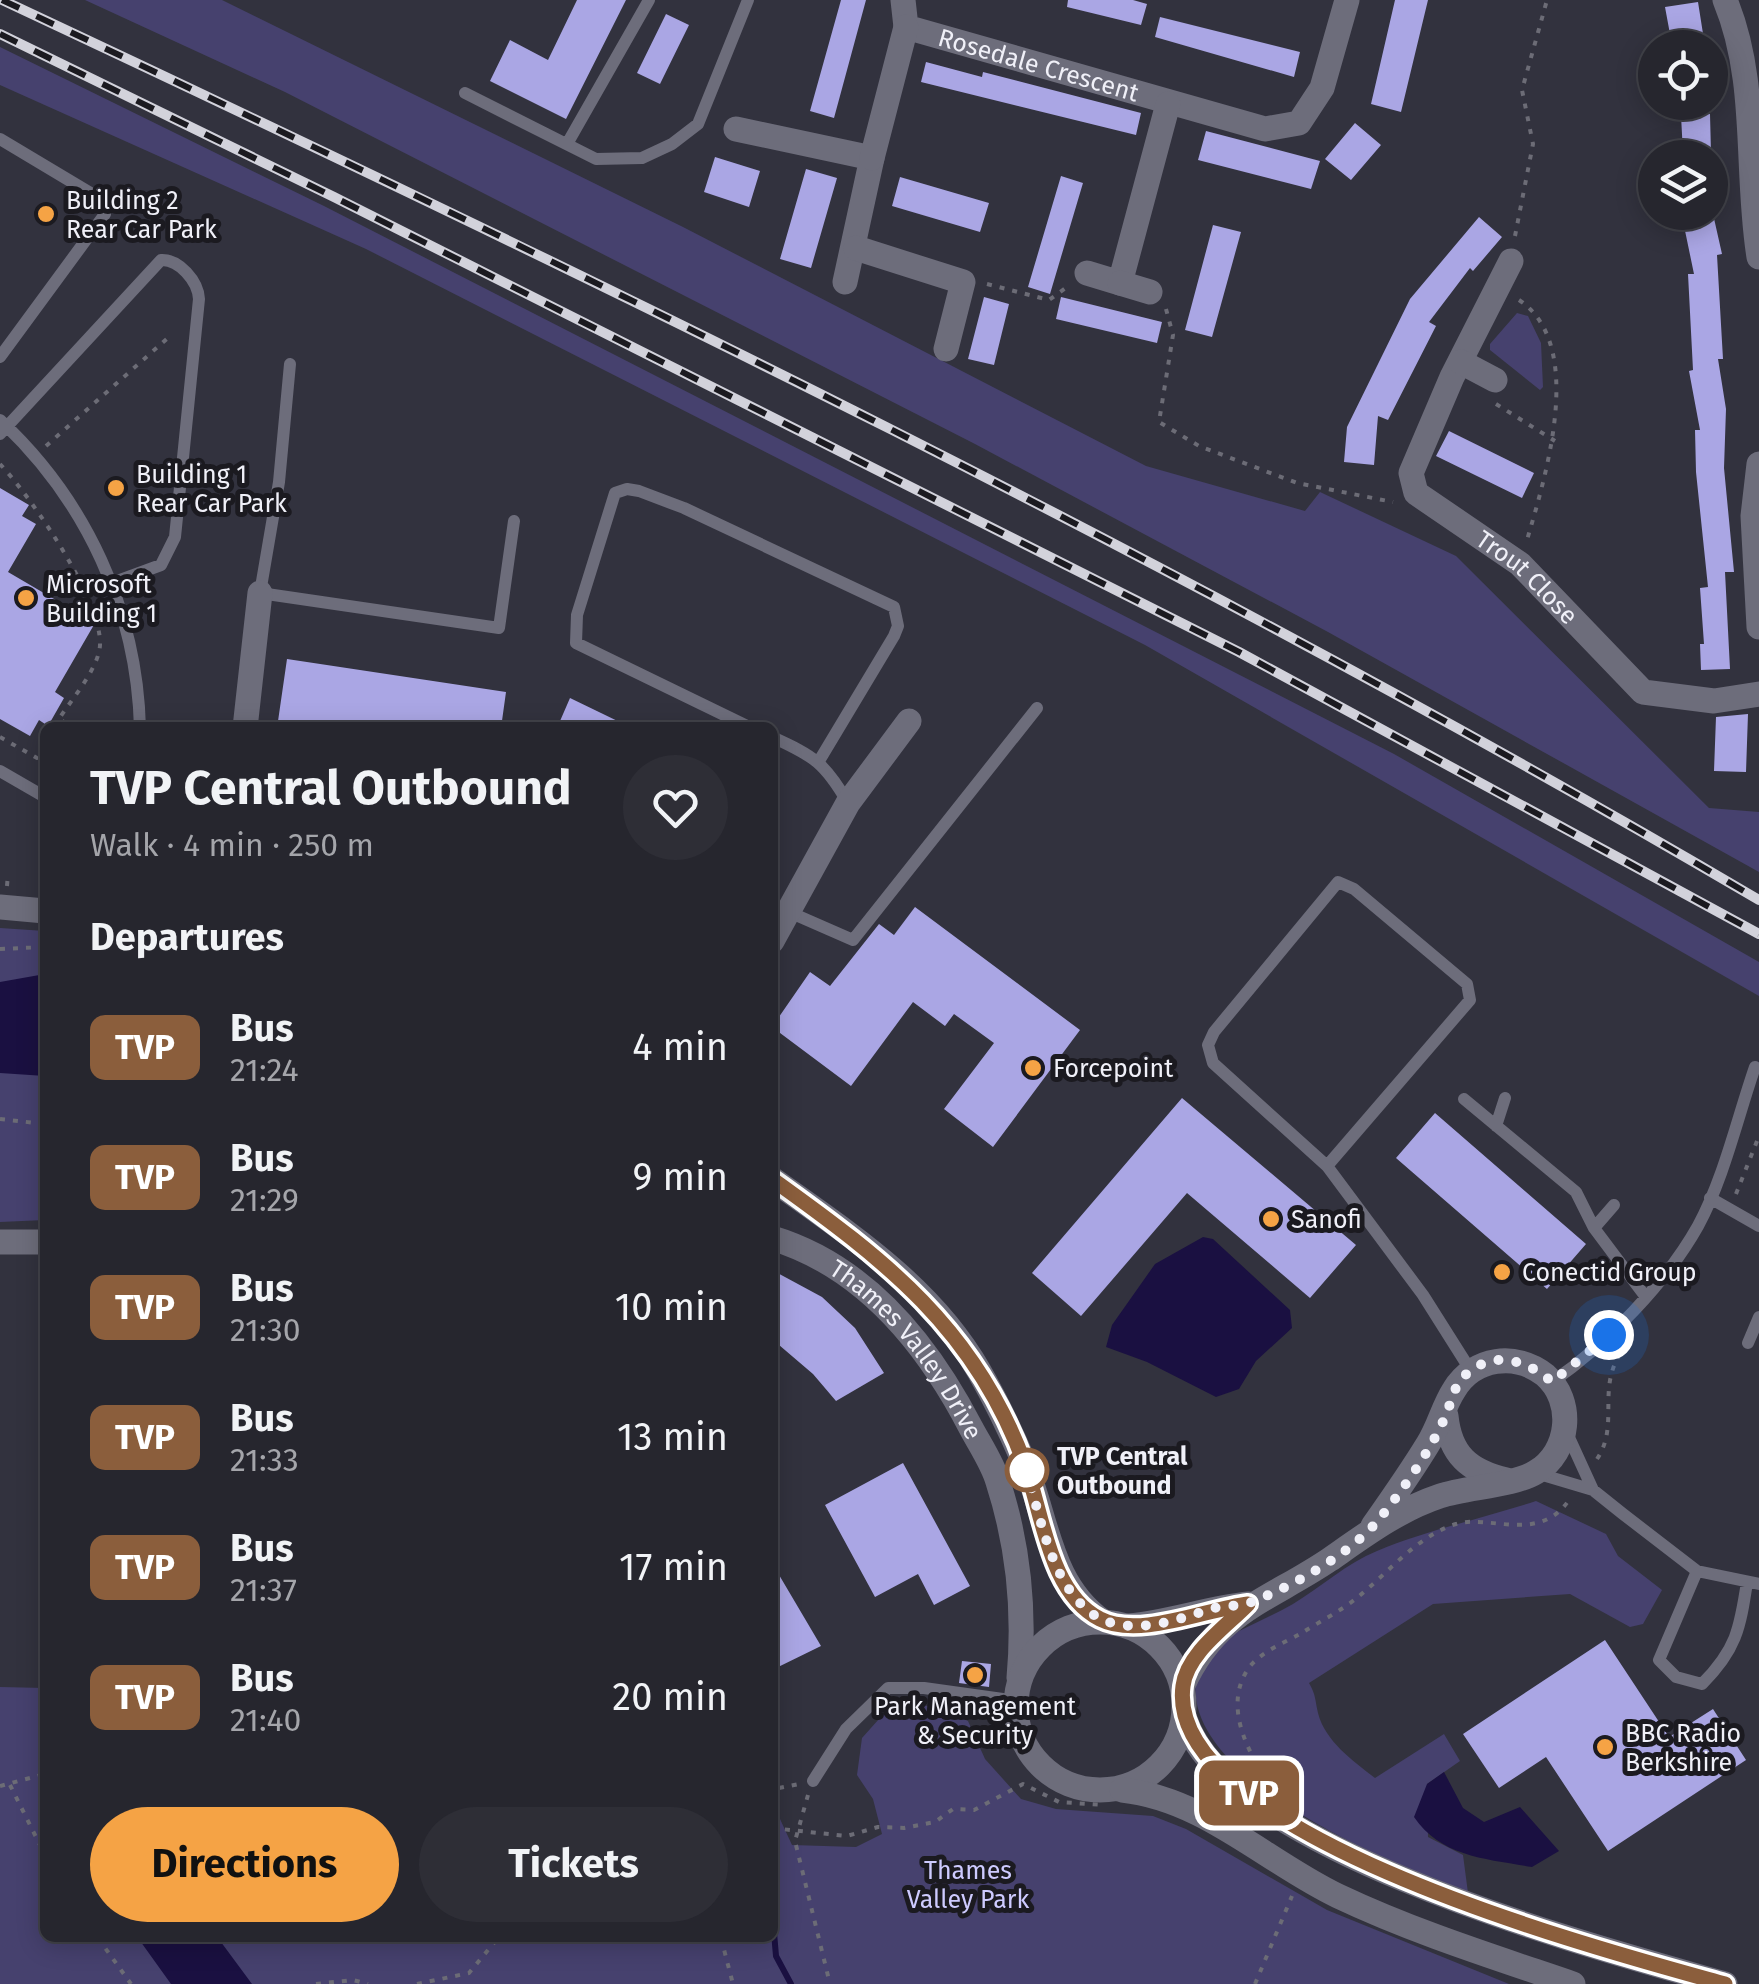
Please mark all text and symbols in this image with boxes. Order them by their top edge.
street label: Rosedale Crescent [935,23,1143,109]
map controls [1638,30,1728,230]
button: locate [1638,30,1728,120]
button: layers [1638,140,1728,230]
place label: Building 2 Rear Car Park [66,186,217,245]
marker: Building 2 Rear Car Park [35,203,57,225]
place label: Building 1 Rear Car Park [136,460,287,519]
marker: Building 1 Rear Car Park [105,477,127,499]
street label: Trout Close [1470,525,1584,631]
place label: Microsoft Building 1 [46,570,157,629]
marker: Microsoft Building 1 [15,587,37,609]
button: heart [623,755,728,860]
text: TVP Central Outbound [90,759,572,817]
text: Walk · 4 min · 250 m [90,826,374,864]
text: Departures [90,914,284,960]
text: Bus [230,1005,294,1051]
text: 4 min [632,1024,728,1070]
text: TVP [115,1026,175,1068]
text: 21:24 [230,1051,299,1089]
place label: Forcepoint [1053,1054,1174,1084]
marker: Forcepoint [1022,1057,1044,1079]
text: Bus [230,1135,294,1181]
text: 9 min [632,1154,728,1200]
text: TVP [115,1156,175,1198]
text: 21:29 [230,1181,299,1219]
place label: Sanofi [1291,1205,1362,1235]
marker: Sanofi [1260,1208,1282,1230]
street label: Thames Valley Drive [824,1254,988,1445]
place label: Conectid Group [1522,1258,1697,1288]
marker: Conectid Group [1491,1261,1513,1283]
text: Bus [230,1265,294,1311]
text: 10 min [615,1284,728,1330]
text: TVP [115,1286,175,1328]
your location [1584,1310,1634,1360]
text: 21:30 [230,1311,301,1349]
text: Bus [230,1395,294,1441]
text: 13 min [617,1414,728,1460]
text: TVP [115,1416,175,1458]
text: 21:33 [230,1441,299,1479]
place label: TVP Central Outbound [1057,1442,1188,1501]
marker: TVP Central Outbound [1006,1449,1048,1491]
text: Bus [230,1525,294,1571]
text: 17 min [619,1544,728,1590]
text: TVP [115,1546,175,1588]
text: 21:37 [230,1571,297,1609]
text: Bus [230,1655,294,1701]
marker: Park Management & Security [964,1664,986,1686]
text: 20 min [612,1674,728,1720]
text: TVP [115,1676,175,1718]
place label: Park Management & Security [874,1692,1077,1751]
text: 21:40 [230,1701,301,1739]
place label: BBC Radio Berkshire [1625,1719,1741,1778]
marker: BBC Radio Berkshire [1594,1736,1616,1758]
line badge: TVP [1192,1760,1306,1826]
text: TVP [1219,1772,1279,1814]
button: Directions [90,1807,399,1922]
button: Tickets [419,1807,728,1922]
park label: Thames Valley Park [907,1856,1029,1915]

